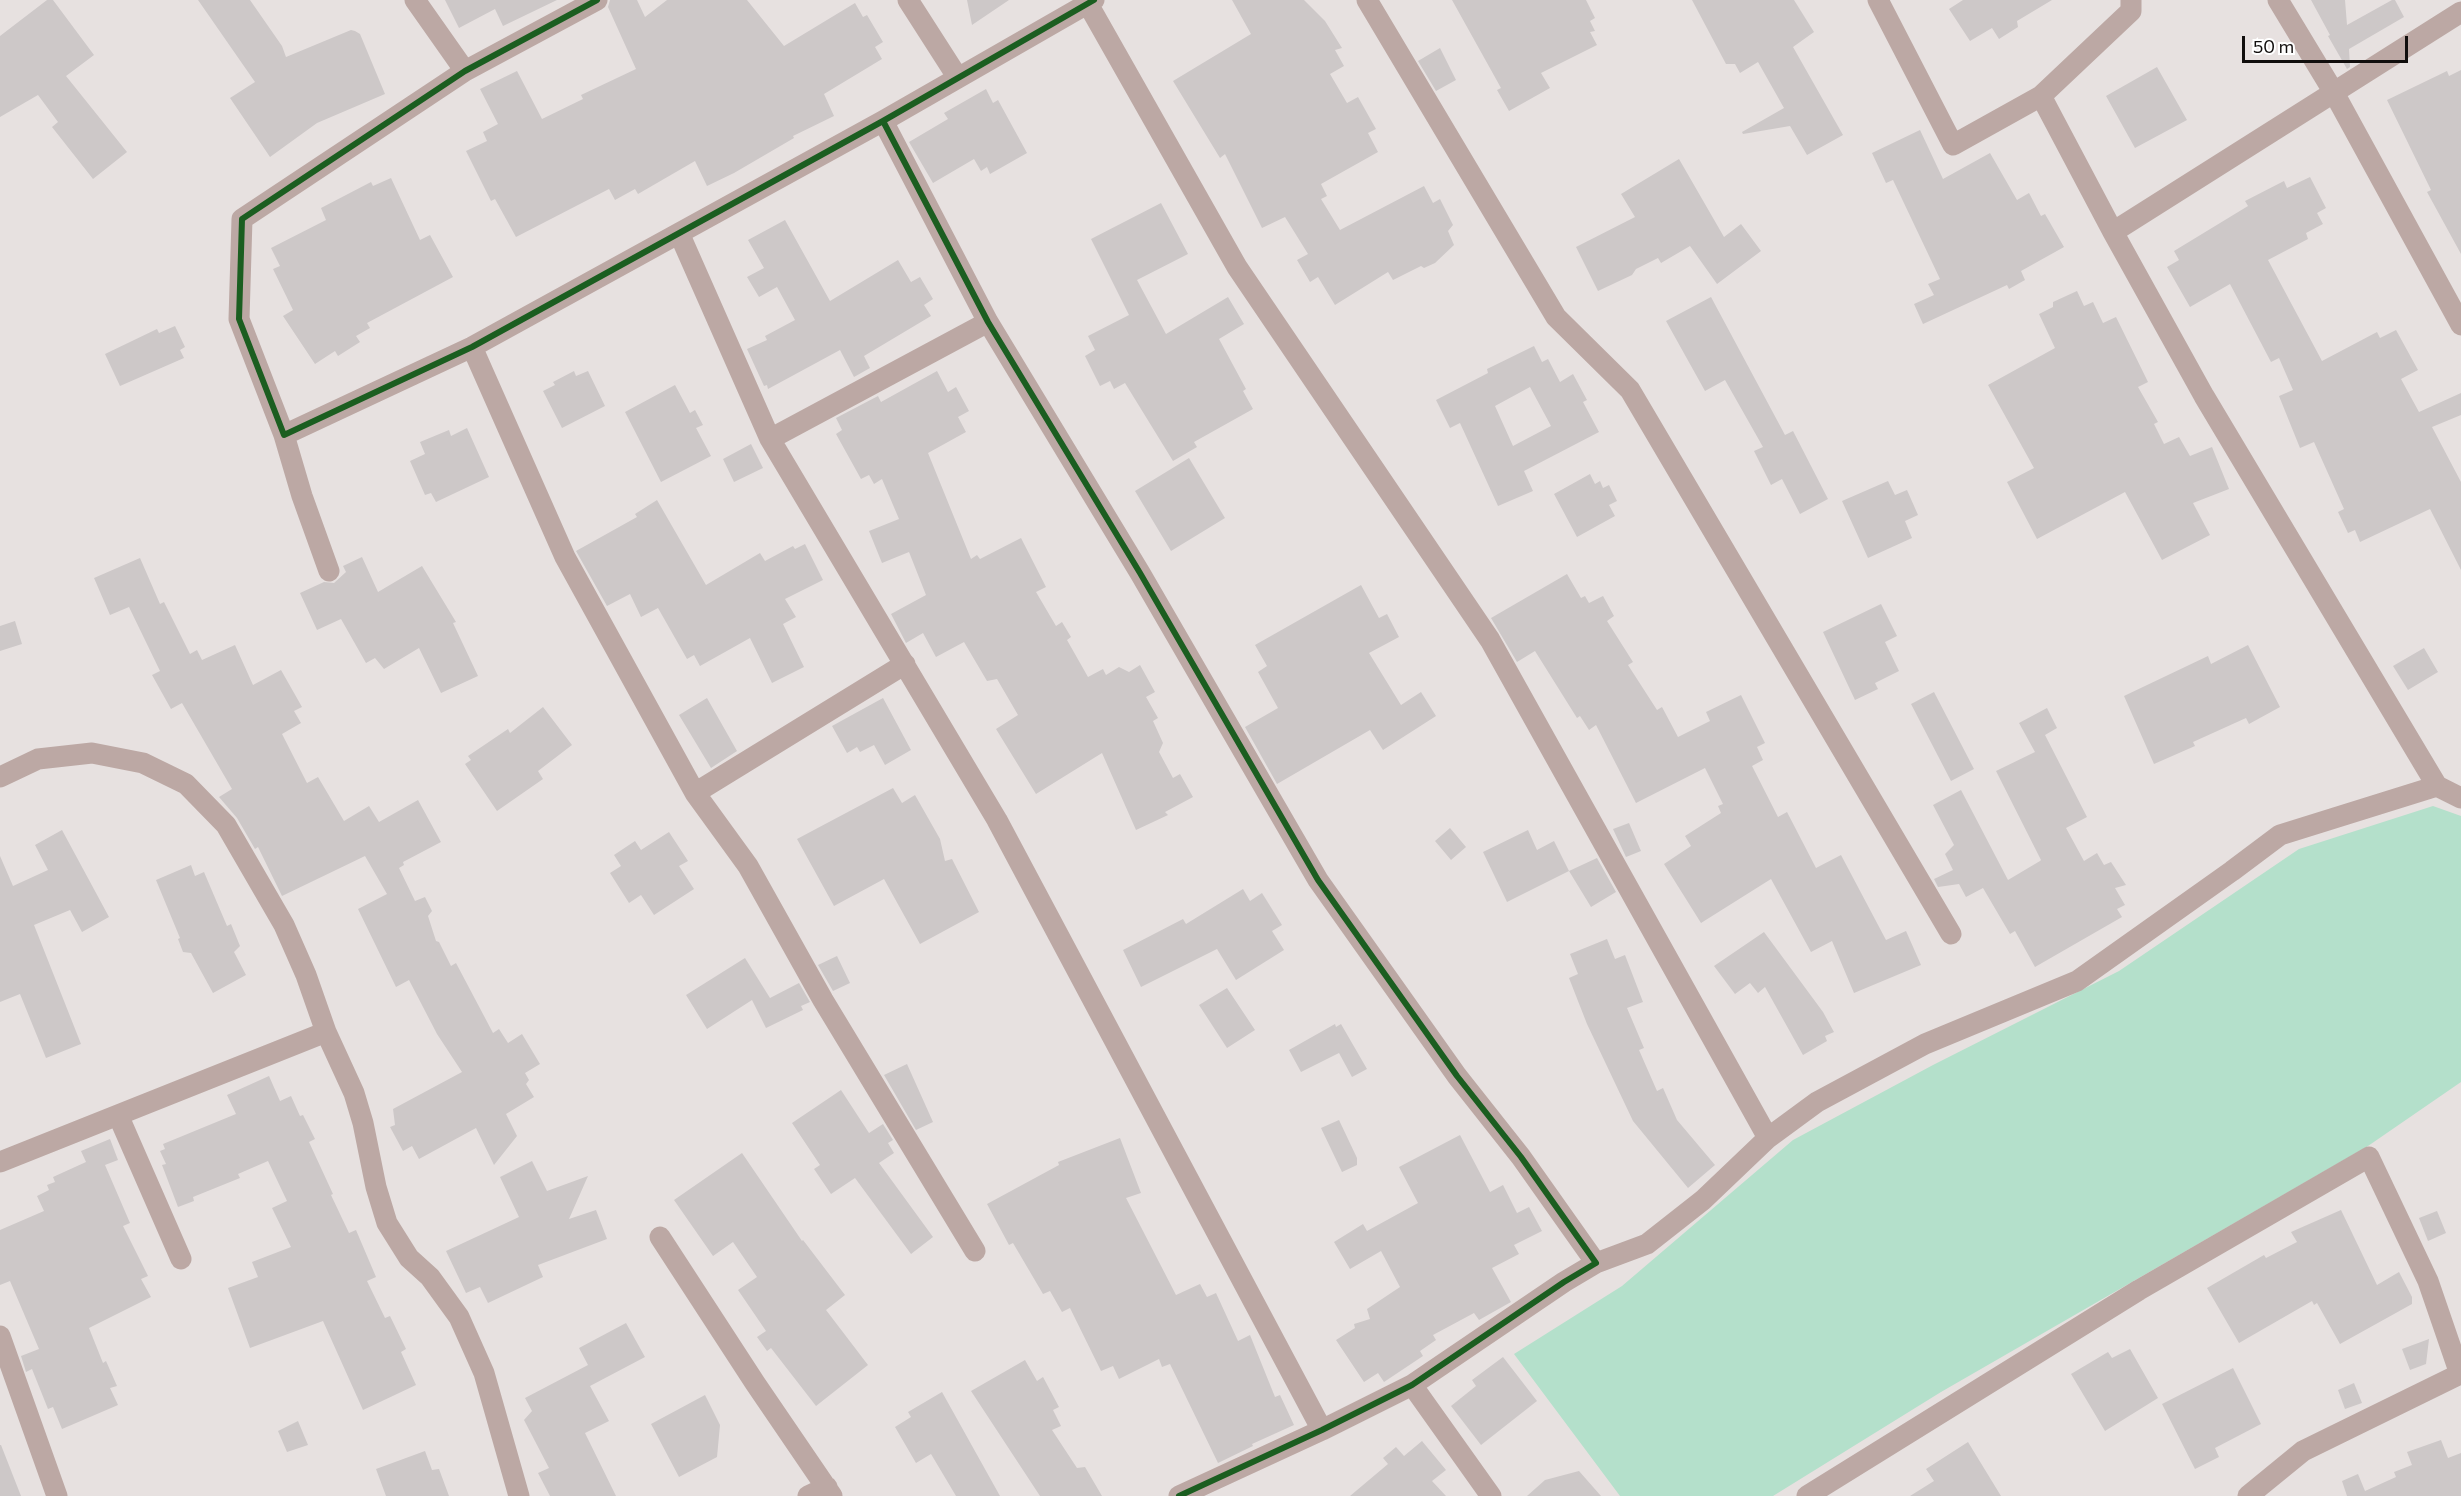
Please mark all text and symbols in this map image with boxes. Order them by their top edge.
scale bar [2245,24,2412,62]
text: 50 m [2253,35,2294,57]

